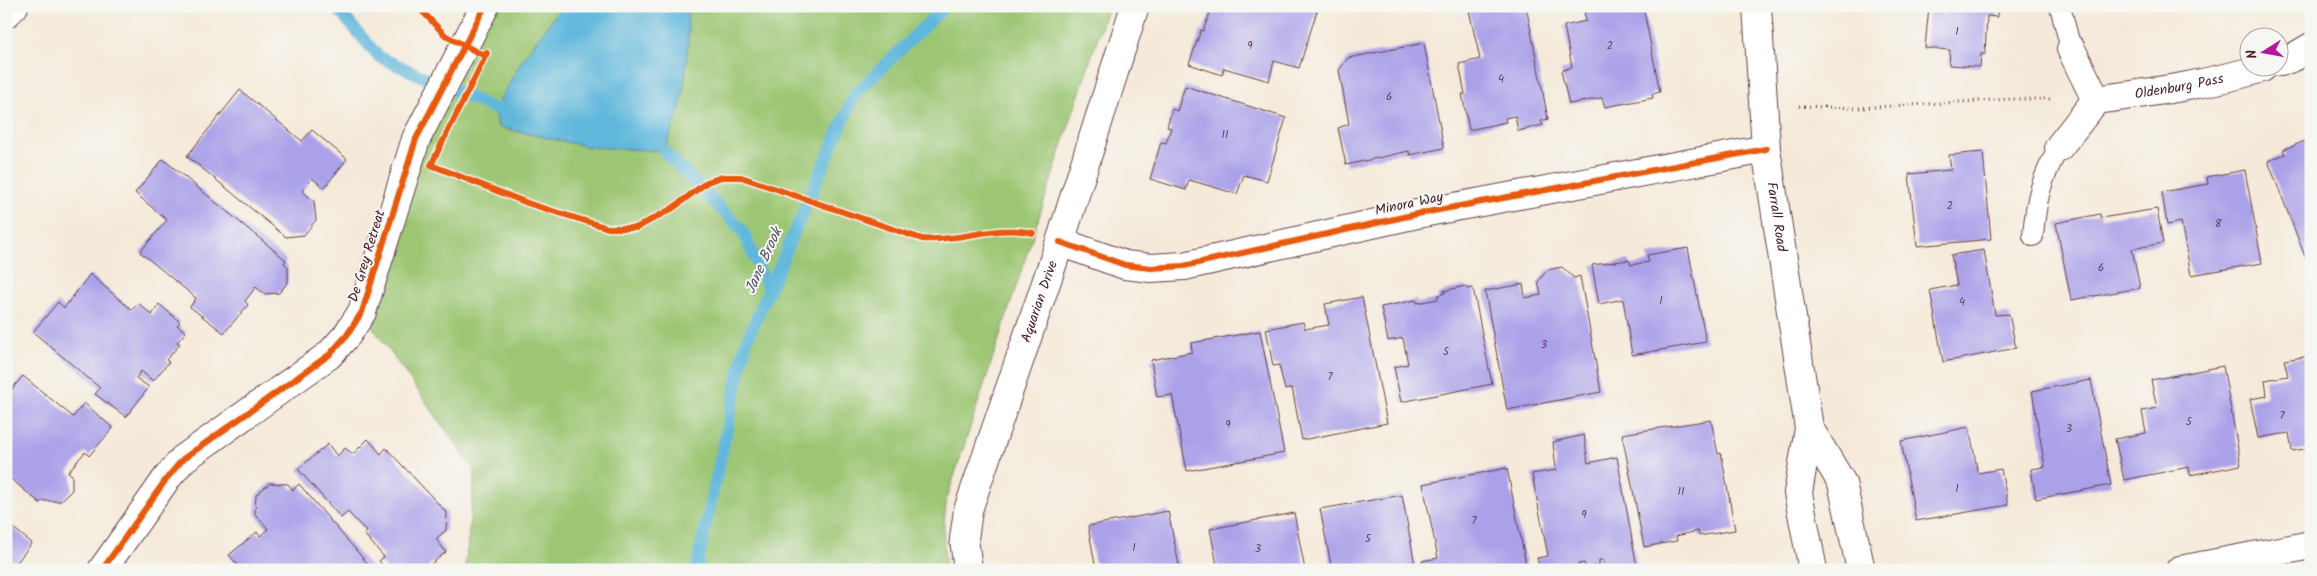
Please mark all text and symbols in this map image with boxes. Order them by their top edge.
house number: 1 [1955,23,1959,41]
north arrow [2240,28,2290,78]
house number: 9 [1247,37,1253,55]
house number: 2 [1607,37,1613,55]
text: N [2241,48,2264,61]
street label: Oldenburg Pass [2133,68,2226,105]
house number: 4 [1498,70,1504,88]
house number: 6 [1386,88,1392,106]
house number: 11 [1222,126,1228,144]
street label: Farrall Road [1760,180,1793,254]
street label: Minora Way [1373,186,1445,222]
house number: 2 [1947,197,1953,215]
street label: De Grey Retreat [343,207,392,305]
house number: 8 [2215,215,2222,233]
water label: Jane Brook [739,222,790,298]
street label: Aquarian Drive [1015,257,1064,345]
house number: 6 [2098,259,2104,277]
house number: 1 [1659,292,1663,310]
house number: 4 [1959,293,1965,311]
house number: 3 [1541,336,1547,354]
house number: 5 [1443,343,1450,361]
house number: 7 [1327,368,1333,386]
house number: 7 [2279,407,2285,425]
house number: 5 [2186,413,2193,431]
house number: 9 [1225,416,1231,434]
house number: 3 [2066,420,2072,438]
house number: 1 [1955,480,1959,498]
house number: 11 [1678,483,1684,501]
house number: 9 [1581,506,1587,524]
house number: 7 [1471,512,1477,530]
house number: 5 [1365,530,1372,548]
house number: 1 [1132,539,1136,557]
house number: 3 [1255,540,1261,558]

